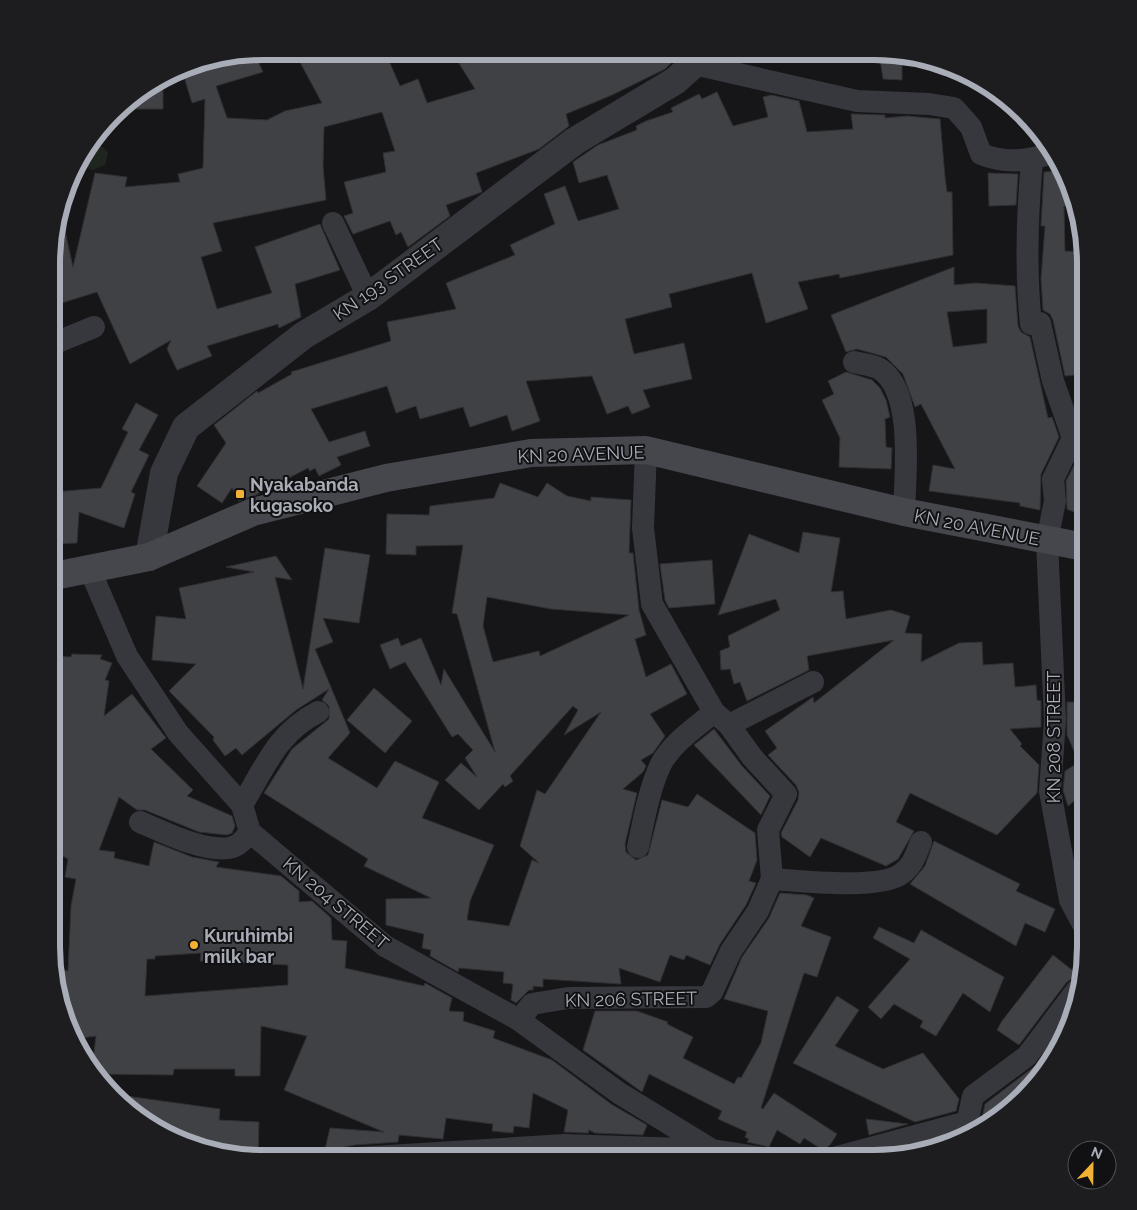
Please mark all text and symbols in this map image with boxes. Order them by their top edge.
street label: KN 193 STREET [329,233,447,325]
street label: KN 20 AVENUE [517,441,645,467]
place label: Nyakabanda kugasoko [250,474,359,516]
marker: Nyakabanda kugasoko [234,488,246,500]
street label: KN 20 AVENUE [913,505,1041,549]
street label: KN 208 STREET [1043,671,1064,803]
street label: KN 204 STREET [279,853,393,953]
place label: Kuruhimbi milk bar [204,925,293,967]
marker: Kuruhimbi milk bar [188,939,200,951]
street label: KN 206 STREET [565,987,697,1011]
north arrow [1067,1140,1117,1190]
text: N [1089,1144,1105,1162]

